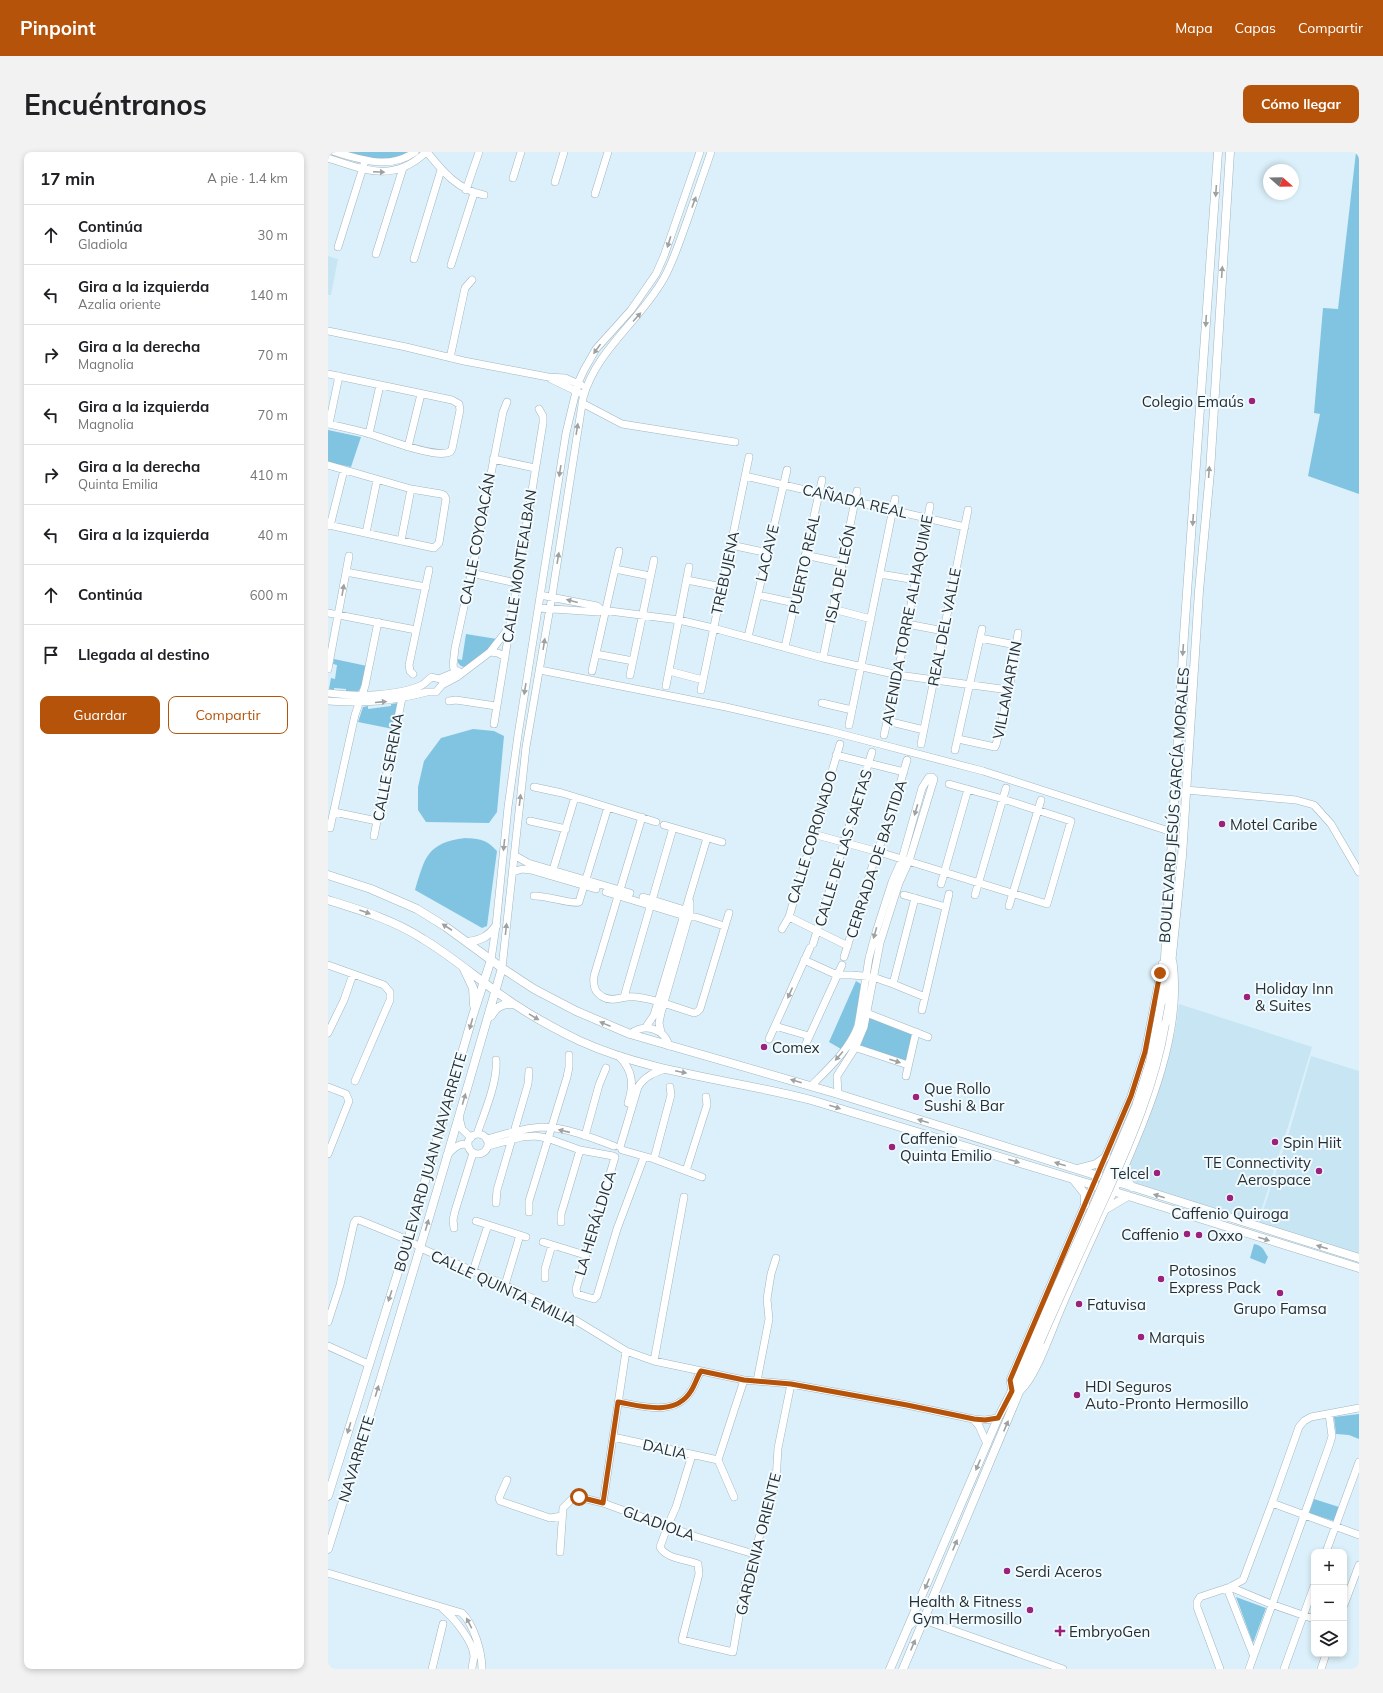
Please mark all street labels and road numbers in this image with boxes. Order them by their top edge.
street label: CALLE COYOACÁN [455,471,499,607]
street label: CAÑADA REAL [801,480,909,522]
street label: CALLE MONTEALBAN [497,488,541,644]
street label: PUERTO REAL [784,512,824,616]
street label: AVENIDA TORRE ALHAQUIME [877,513,937,727]
street label: LACAVE [751,522,783,583]
street label: ISLA DE LEÓN [820,523,860,625]
street label: TREBUJENA [707,529,743,617]
street label: REAL DEL VALLE [923,566,965,688]
street label: VILLAMARTIN [988,639,1026,741]
street label: BOULEVARD JESÚS GARCÍA MORALES [1155,667,1193,943]
street label: CALLE SERENA [368,711,408,823]
street label: CALLE DE LAS SAETAS [810,767,876,929]
street label: CALLE CORONADO [783,768,841,906]
street label: CERRADA DE BASTIDA [841,777,911,941]
street label: BOULEVARD JUAN NAVARRETE [390,1050,470,1274]
street label: LA HERÁLDICA [570,1168,620,1278]
street label: CALLE QUINTA EMILIA [428,1246,580,1330]
street label: NAVARRETE [334,1413,378,1505]
street label: DALIA [641,1435,689,1463]
street label: GARDENIA ORIENTE [731,1471,785,1617]
street label: GLADIOLA [620,1501,698,1545]

